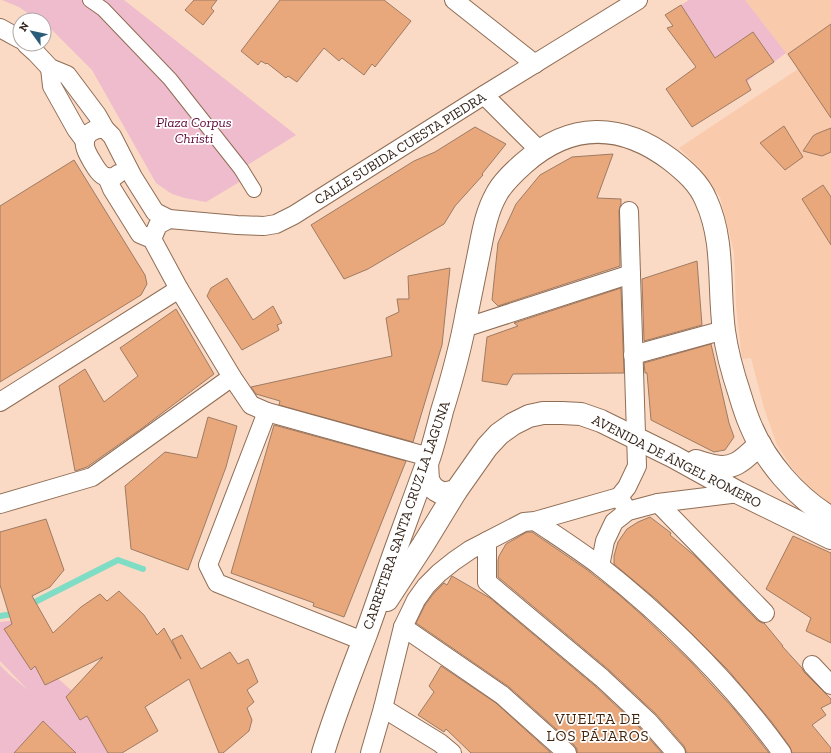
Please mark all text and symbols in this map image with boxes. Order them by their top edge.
north arrow [12,12,52,52]
text: N [16,19,32,34]
street label: CALLE SUBIDA CUESTA PIEDRA [311,88,490,208]
park label: Plaza Corpus Christi [156,114,232,147]
street label: CARRETERA SANTA CRUZ LA LAGUNA [359,398,454,632]
street label: AVENIDA DE ÁNGEL ROMERO [589,411,764,512]
district label: VUELTA DE LOS PÁJAROS [546,710,650,745]

